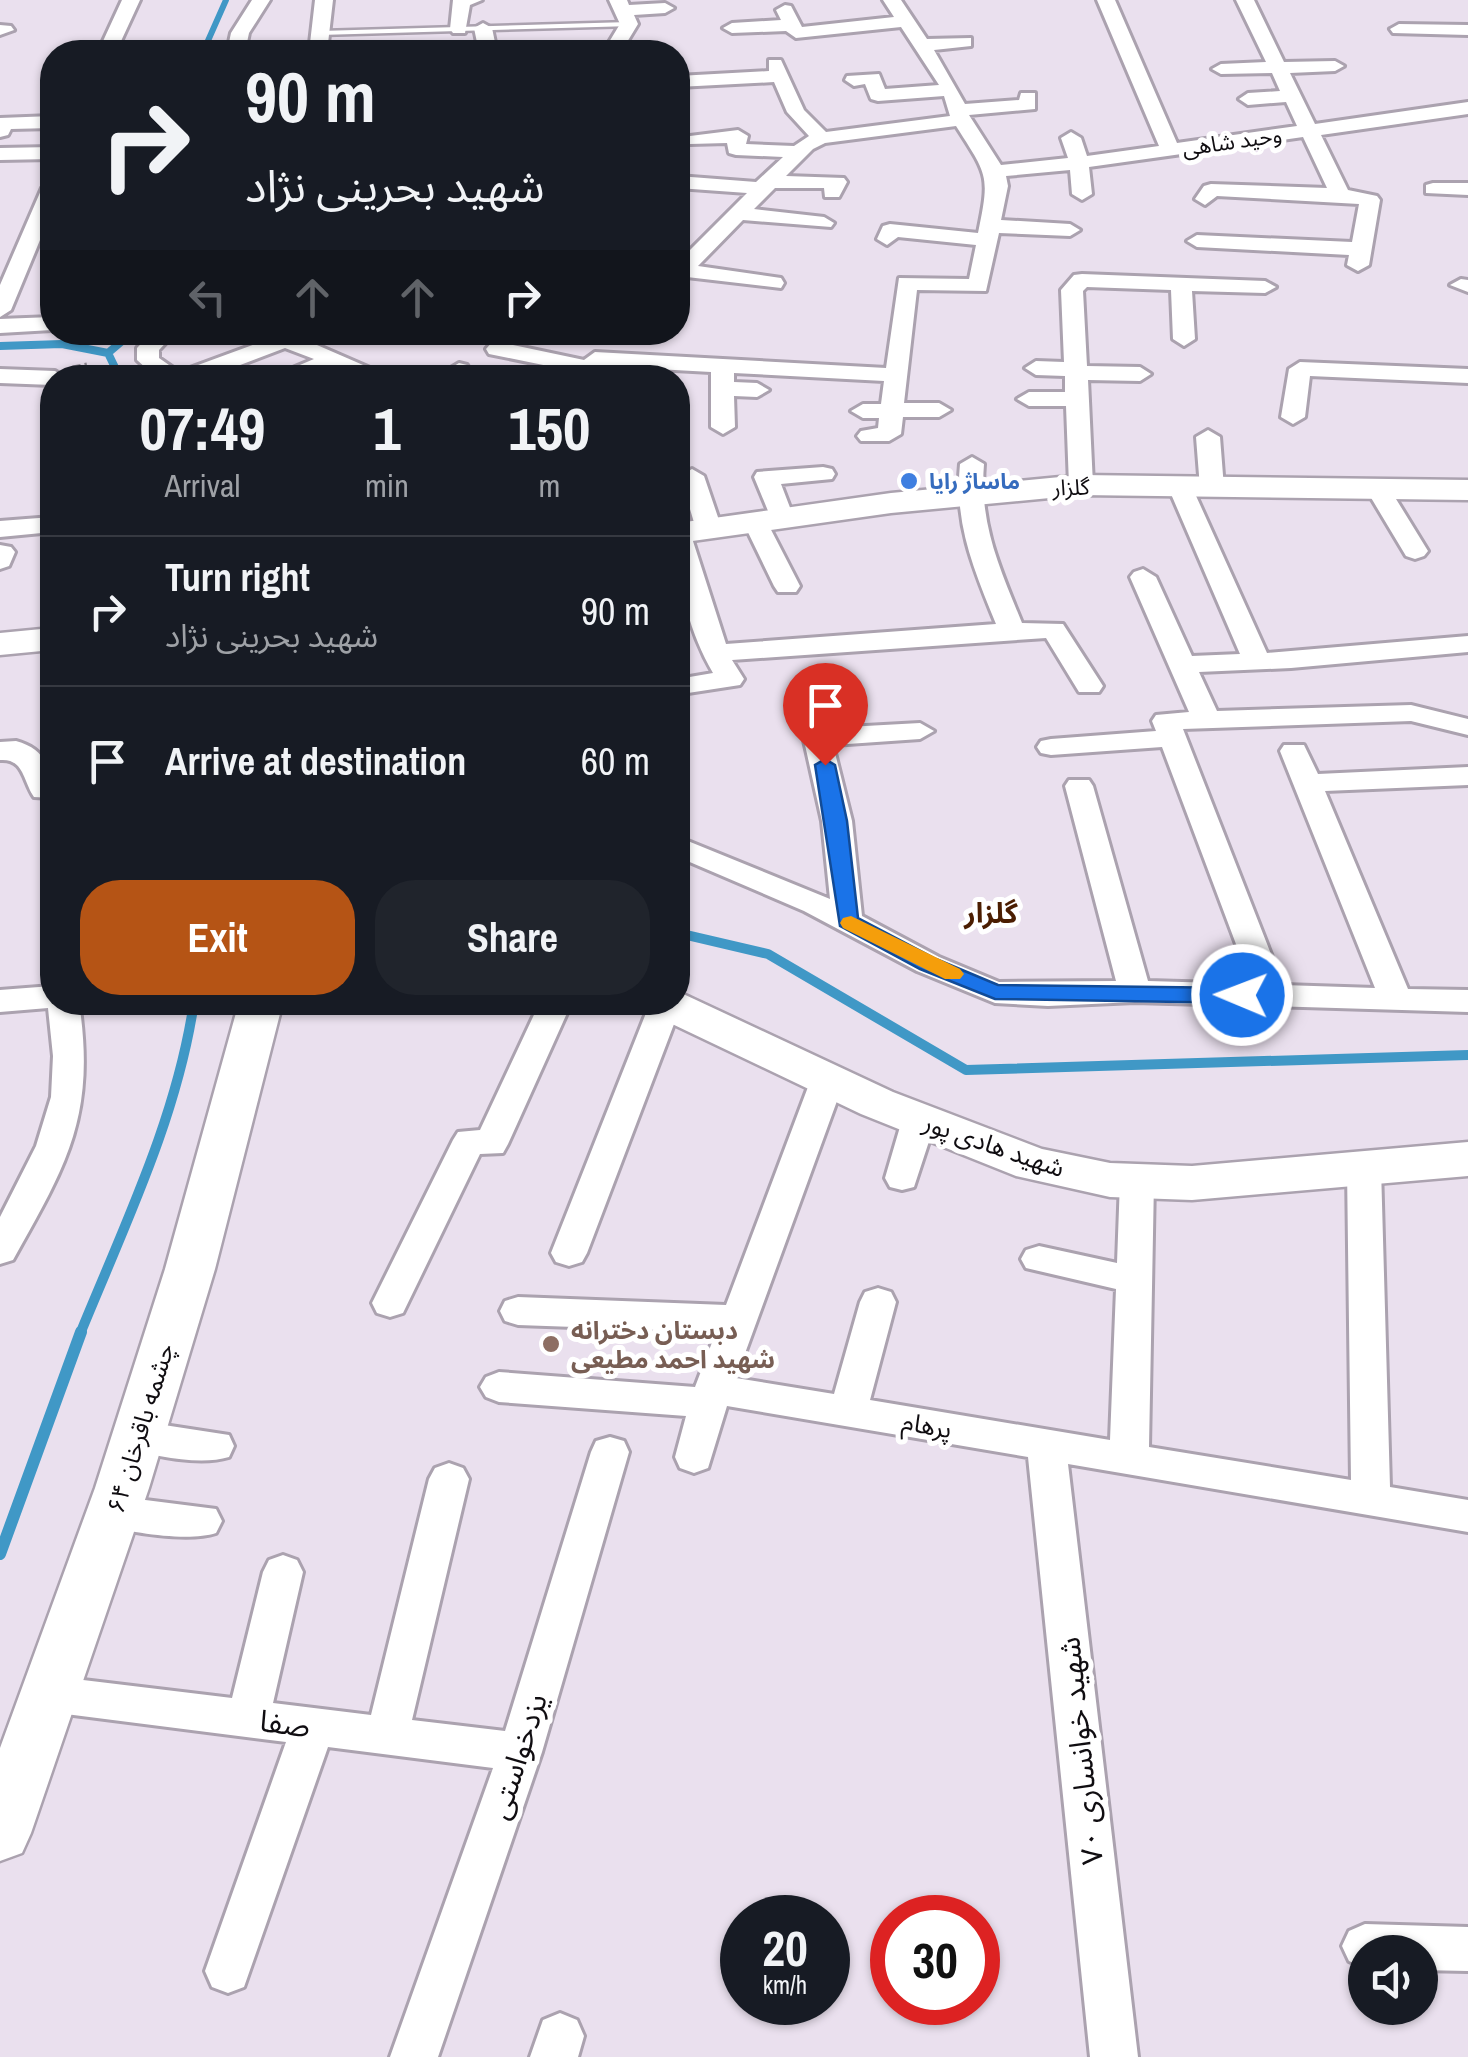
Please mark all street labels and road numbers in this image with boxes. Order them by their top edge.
street label: وحید شاهی [1180,119,1284,163]
street label: گلزار [1051,471,1091,503]
street label: شهید هادی پور [918,1105,1069,1185]
street label: چشمه باقرخان ۶۴ [98,1339,182,1517]
street label: پرهام [899,1404,955,1449]
street label: شهید خوانساری ۷۰ [1048,1635,1112,1867]
street label: یزدخواستی [478,1688,556,1824]
street label: صفا [257,1700,313,1746]

